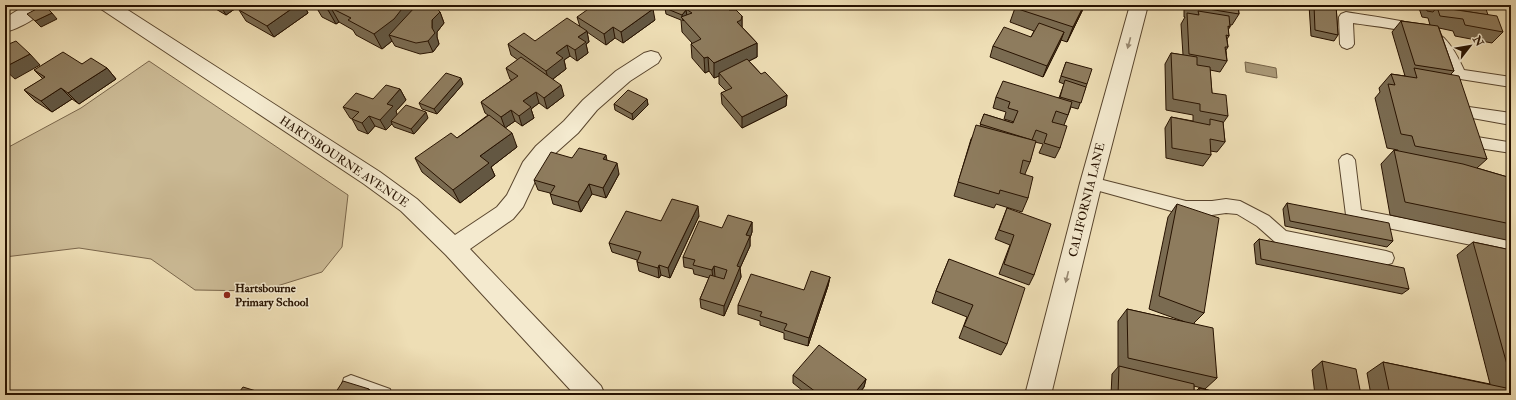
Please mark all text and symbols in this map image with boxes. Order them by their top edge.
north arrow [1450,26,1490,66]
text: N [1470,33,1487,50]
one-way arrow [1126,37,1132,49]
street label: HARTSBOURNE AVENUE [276,113,412,211]
street label: CALIFORNIA LANE [1066,141,1109,259]
one-way arrow [1064,270,1070,283]
place label: Hartsbourne Primary School [235,281,309,310]
marker: Hartsbourne Primary School [222,290,232,300]

